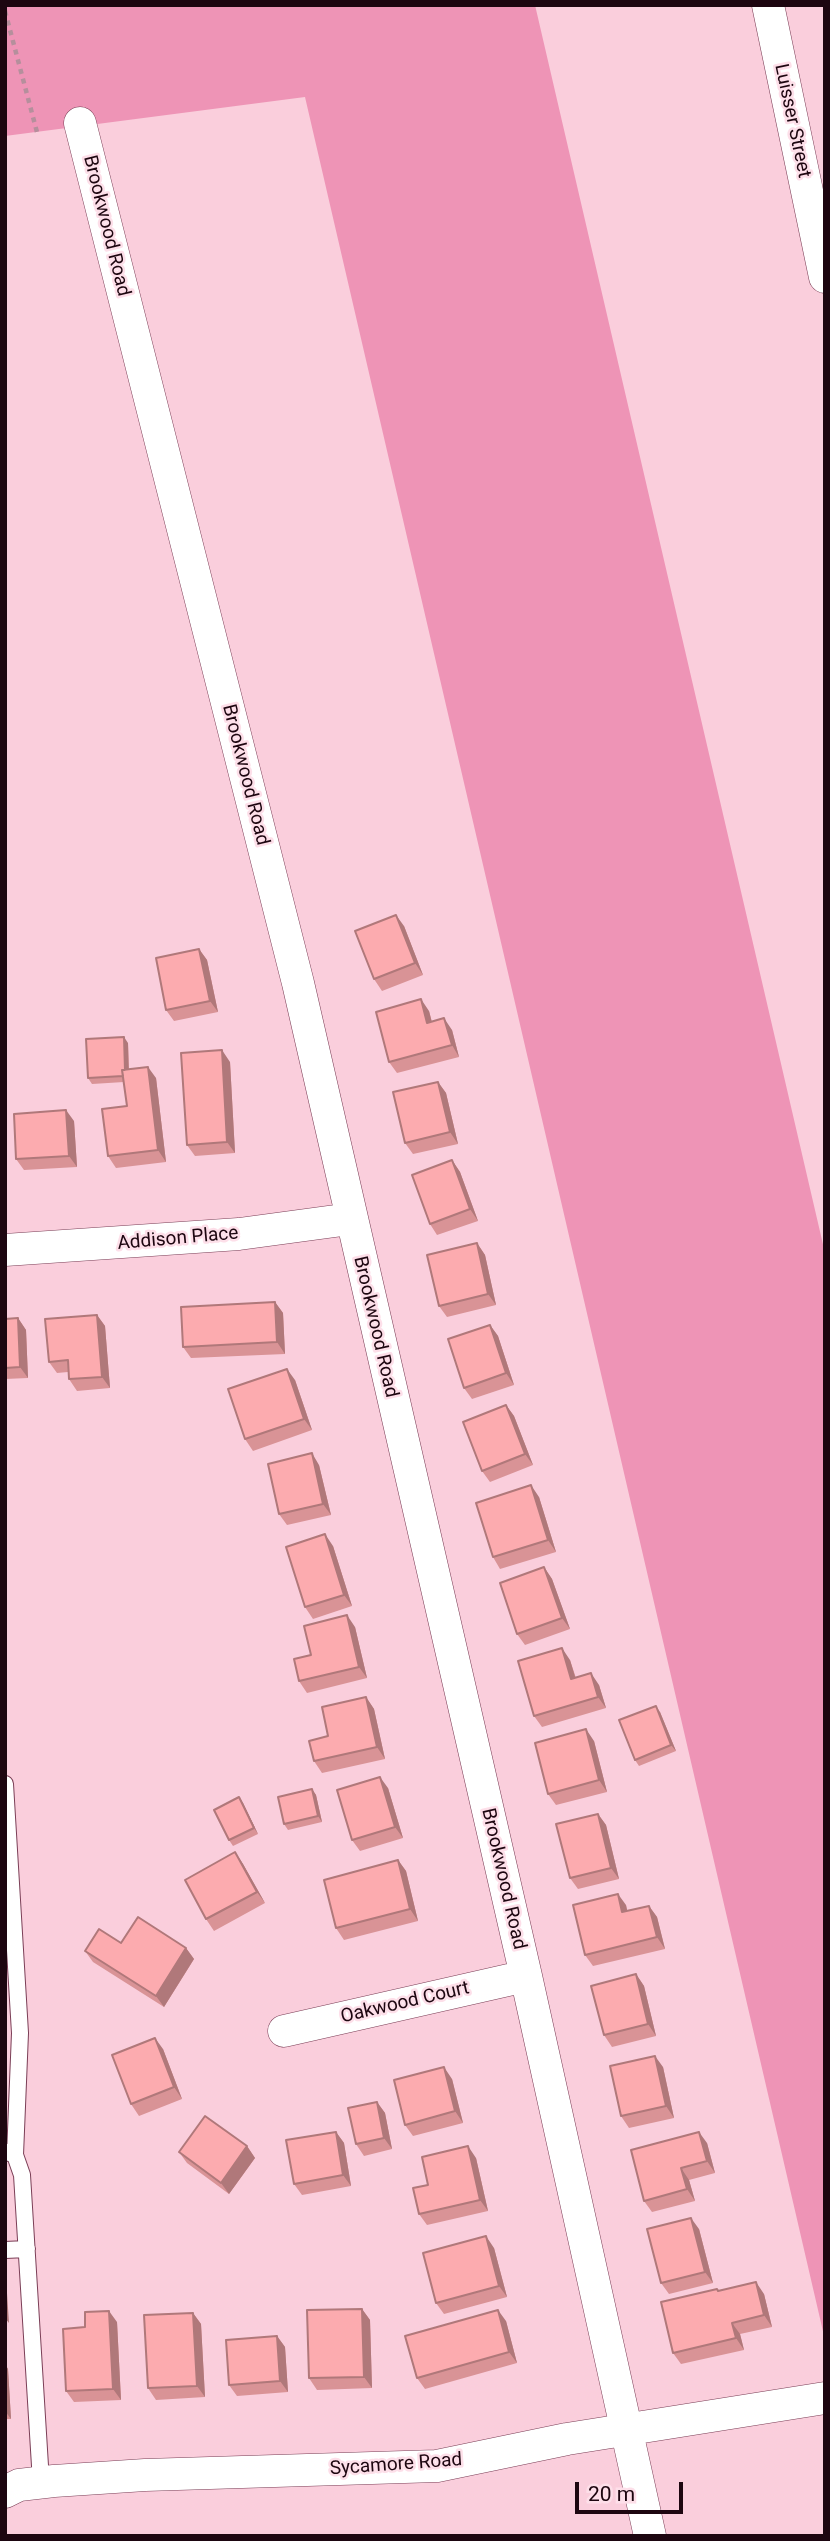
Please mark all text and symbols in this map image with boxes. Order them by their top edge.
street label: Luisser Street [769,62,815,180]
street label: Brookwood Road [77,153,135,299]
street label: Brookwood Road [216,702,274,848]
street label: Addison Place [117,1222,239,1256]
street label: Brookwood Road [348,1254,402,1400]
street label: Brookwood Road [476,1806,530,1952]
street label: Oakwood Court [339,1977,471,2029]
street label: Sycamore Road [329,2449,463,2481]
scale bar [578,2468,686,2512]
text: 20 m [588,2482,635,2506]

